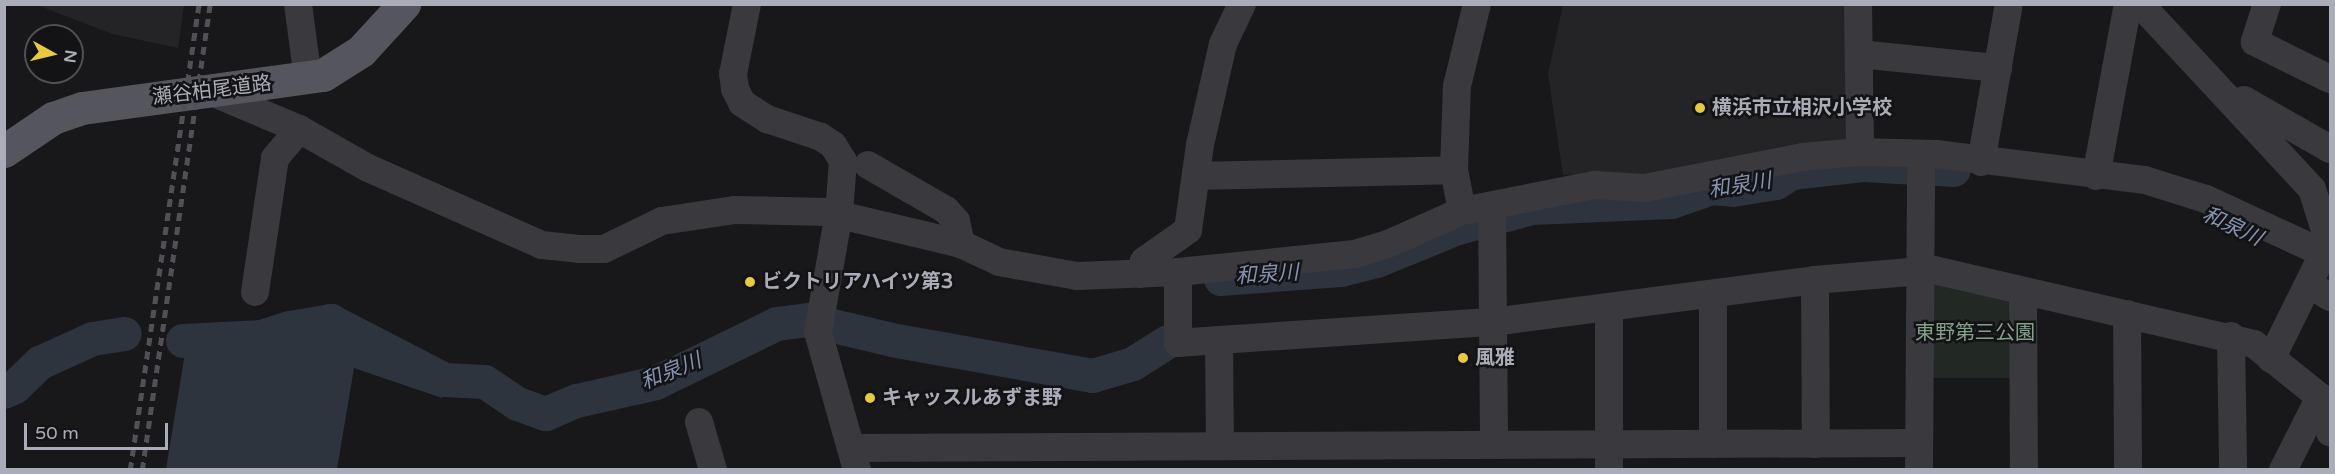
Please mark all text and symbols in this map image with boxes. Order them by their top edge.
north arrow [24,24,84,84]
text: N [59,48,81,64]
street label: 瀬谷柏尾道路 [151,72,273,110]
place label: 横浜市立相沢小学校 [1712,96,1892,120]
marker: 横浜市立相沢小学校 [1693,101,1707,115]
water label: 和泉川 [1707,169,1773,203]
water label: 和泉川 [2198,202,2266,252]
water label: 和泉川 [1235,260,1299,290]
place label: ビクトリアハイツ第3 [762,270,955,294]
marker: ビクトリアハイツ第3 [743,275,757,289]
park label: 東野第三公園 [1915,321,2035,345]
place label: 風雅 [1475,346,1515,370]
water label: 和泉川 [637,349,705,395]
marker: 風雅 [1456,351,1470,365]
place label: キャッスルあずま野 [882,386,1062,410]
marker: キャッスルあずま野 [863,391,877,405]
scale bar [27,411,171,449]
text: 50 m [35,422,79,444]

